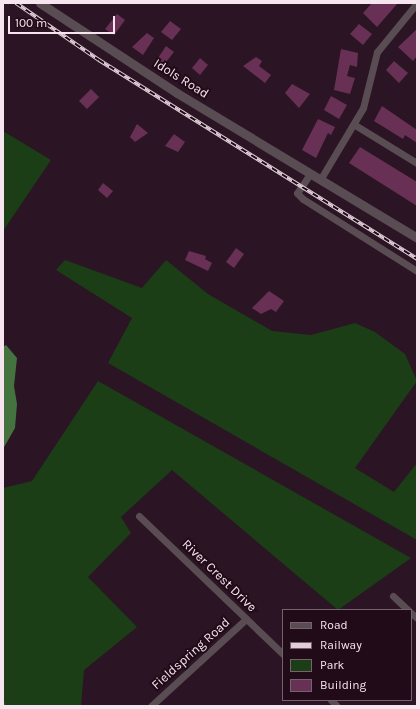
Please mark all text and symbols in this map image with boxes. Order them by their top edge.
scale bar [10,8,117,34]
text: 100 m [15,16,47,30]
street label: Idols Road [151,56,211,102]
street label: River Crest Drive [179,537,259,615]
legend [282,609,412,701]
street label: Fieldspring Road [149,615,233,693]
text: Road [320,618,348,632]
text: Railway [320,638,362,652]
text: Park [320,658,344,672]
text: Building [320,678,366,692]

